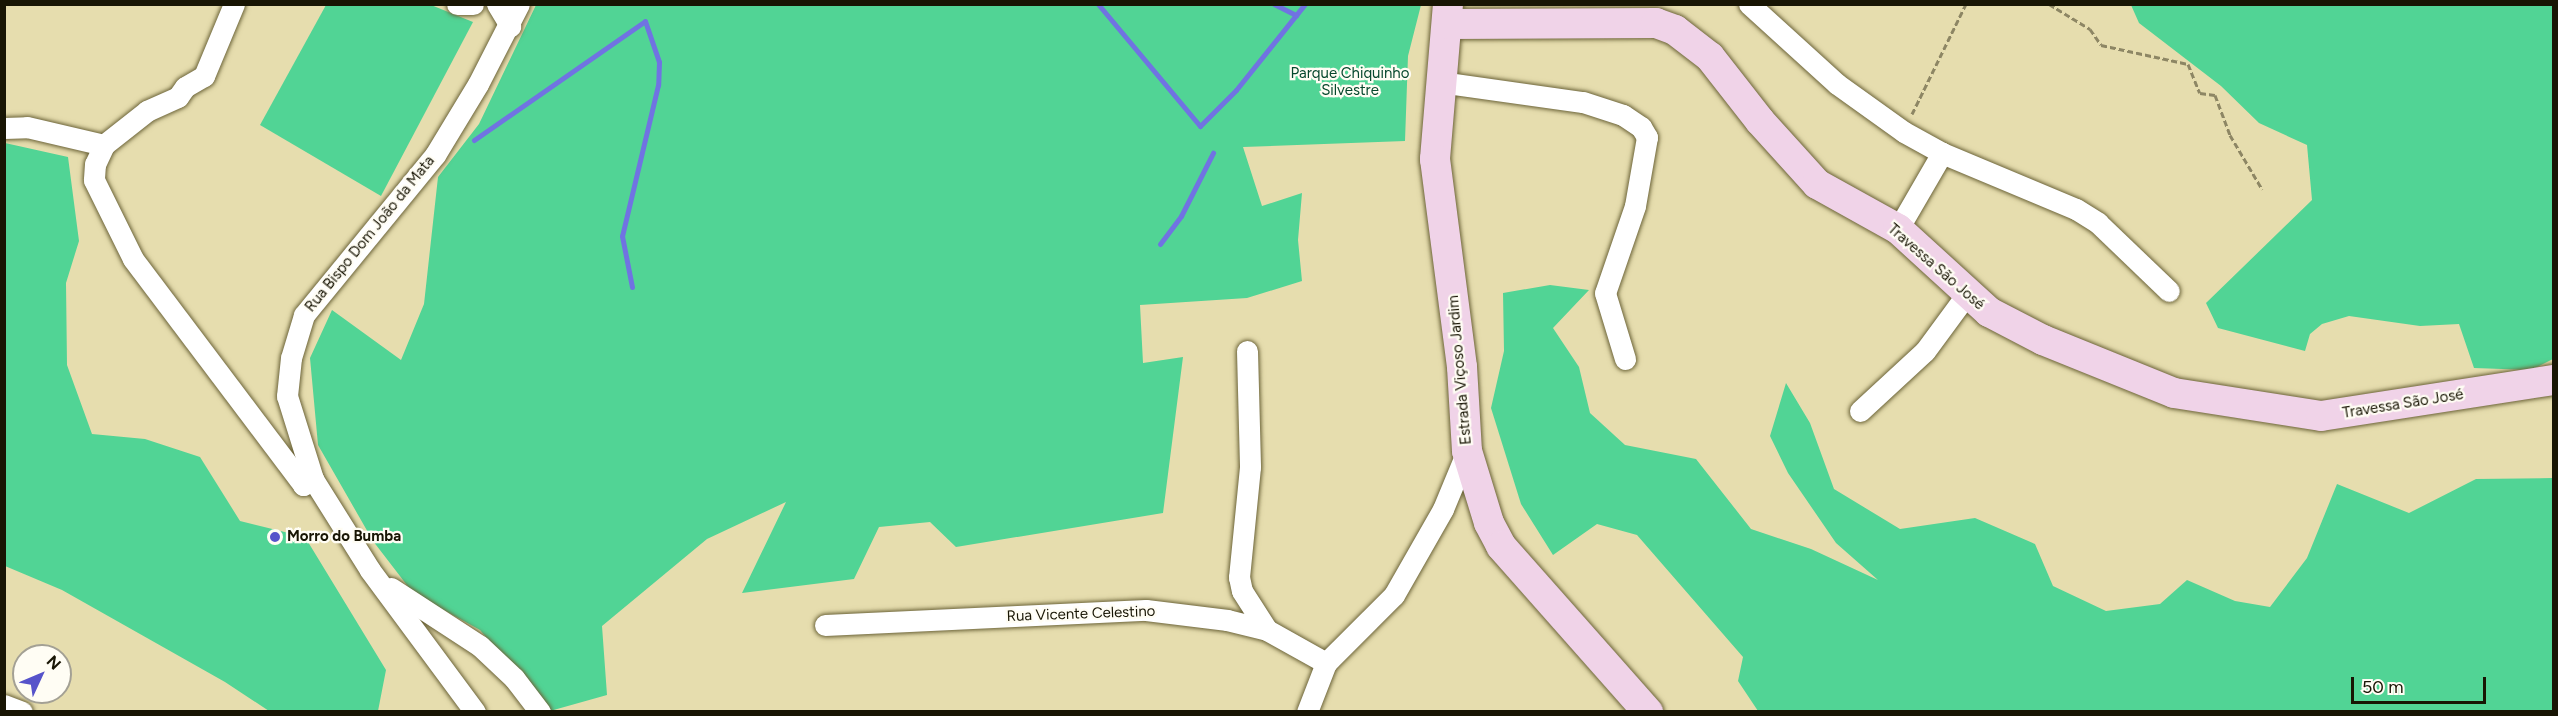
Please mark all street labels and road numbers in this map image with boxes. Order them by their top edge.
street label: Rua Bispo Dom João da Mata [301,152,439,316]
street label: Travessa São José [1884,220,1988,314]
street label: Estrada Viçoso Jardim [1444,295,1476,445]
street label: Travessa São José [2341,386,2465,422]
street label: Rua Vicente Celestino [1006,602,1156,626]

